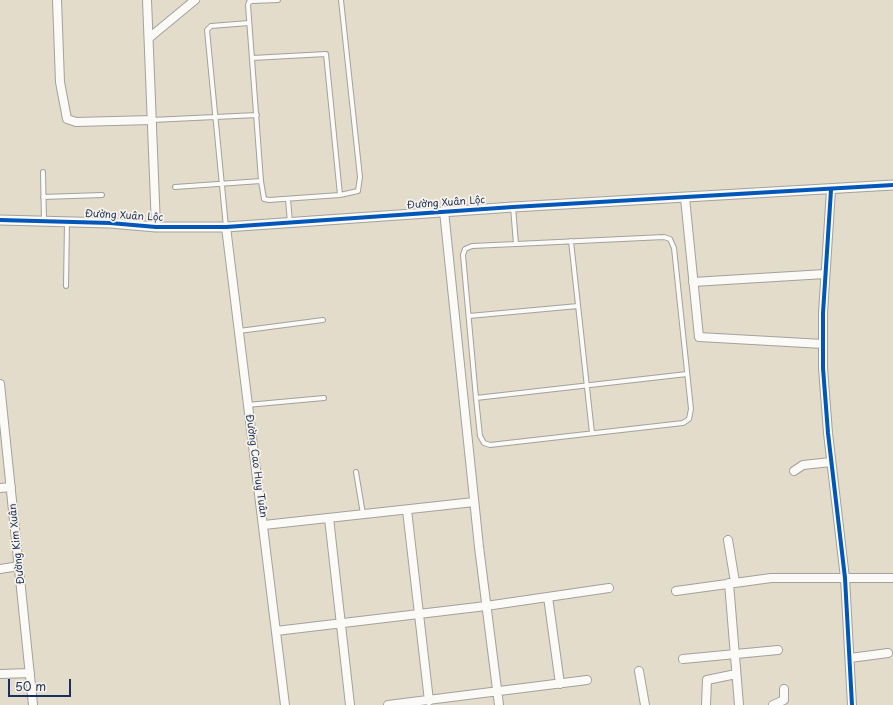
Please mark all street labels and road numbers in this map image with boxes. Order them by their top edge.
street label: Đường Xuân Lộc [407,194,485,212]
street label: Đường Xuân Lộc [85,208,163,224]
street label: Đường Cao Huy Tuân [243,413,269,519]
street label: Đường Kim Xuân [7,503,27,585]

